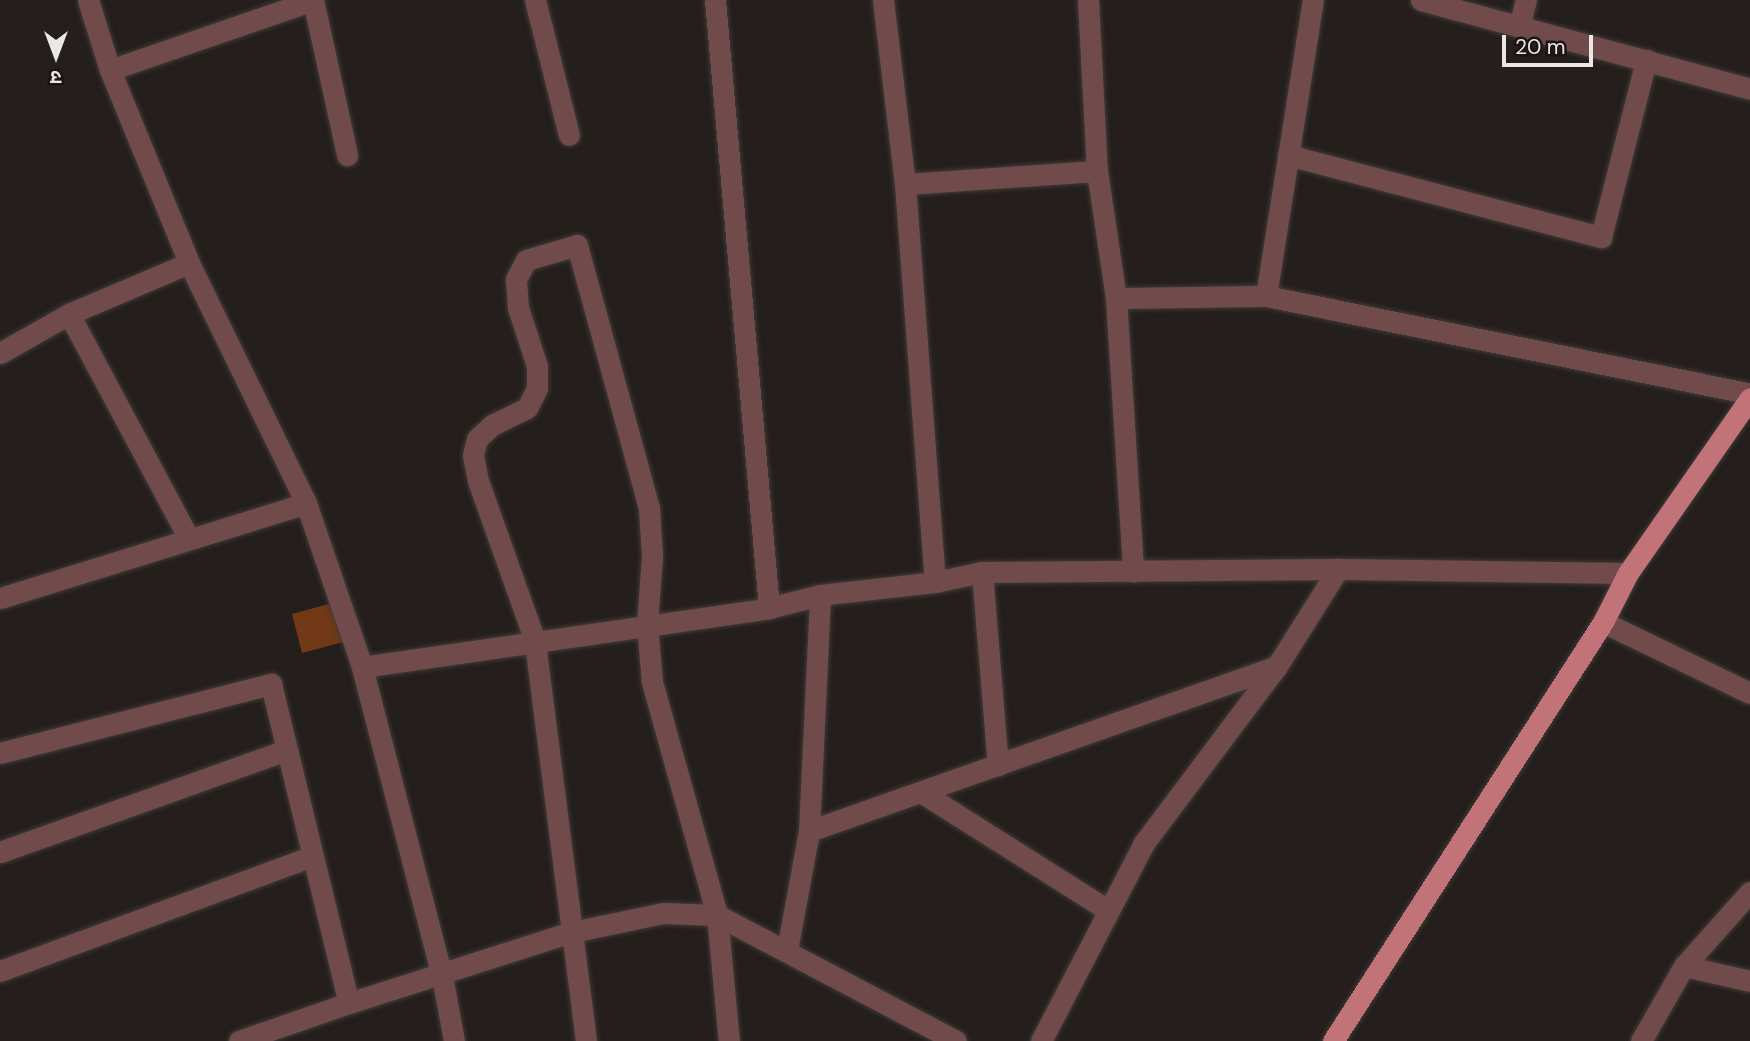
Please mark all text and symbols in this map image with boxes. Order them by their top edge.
north arrow [21,21,91,91]
scale bar [1505,21,1596,65]
text: 20 m [1515,33,1566,61]
text: उ [50,65,62,90]

